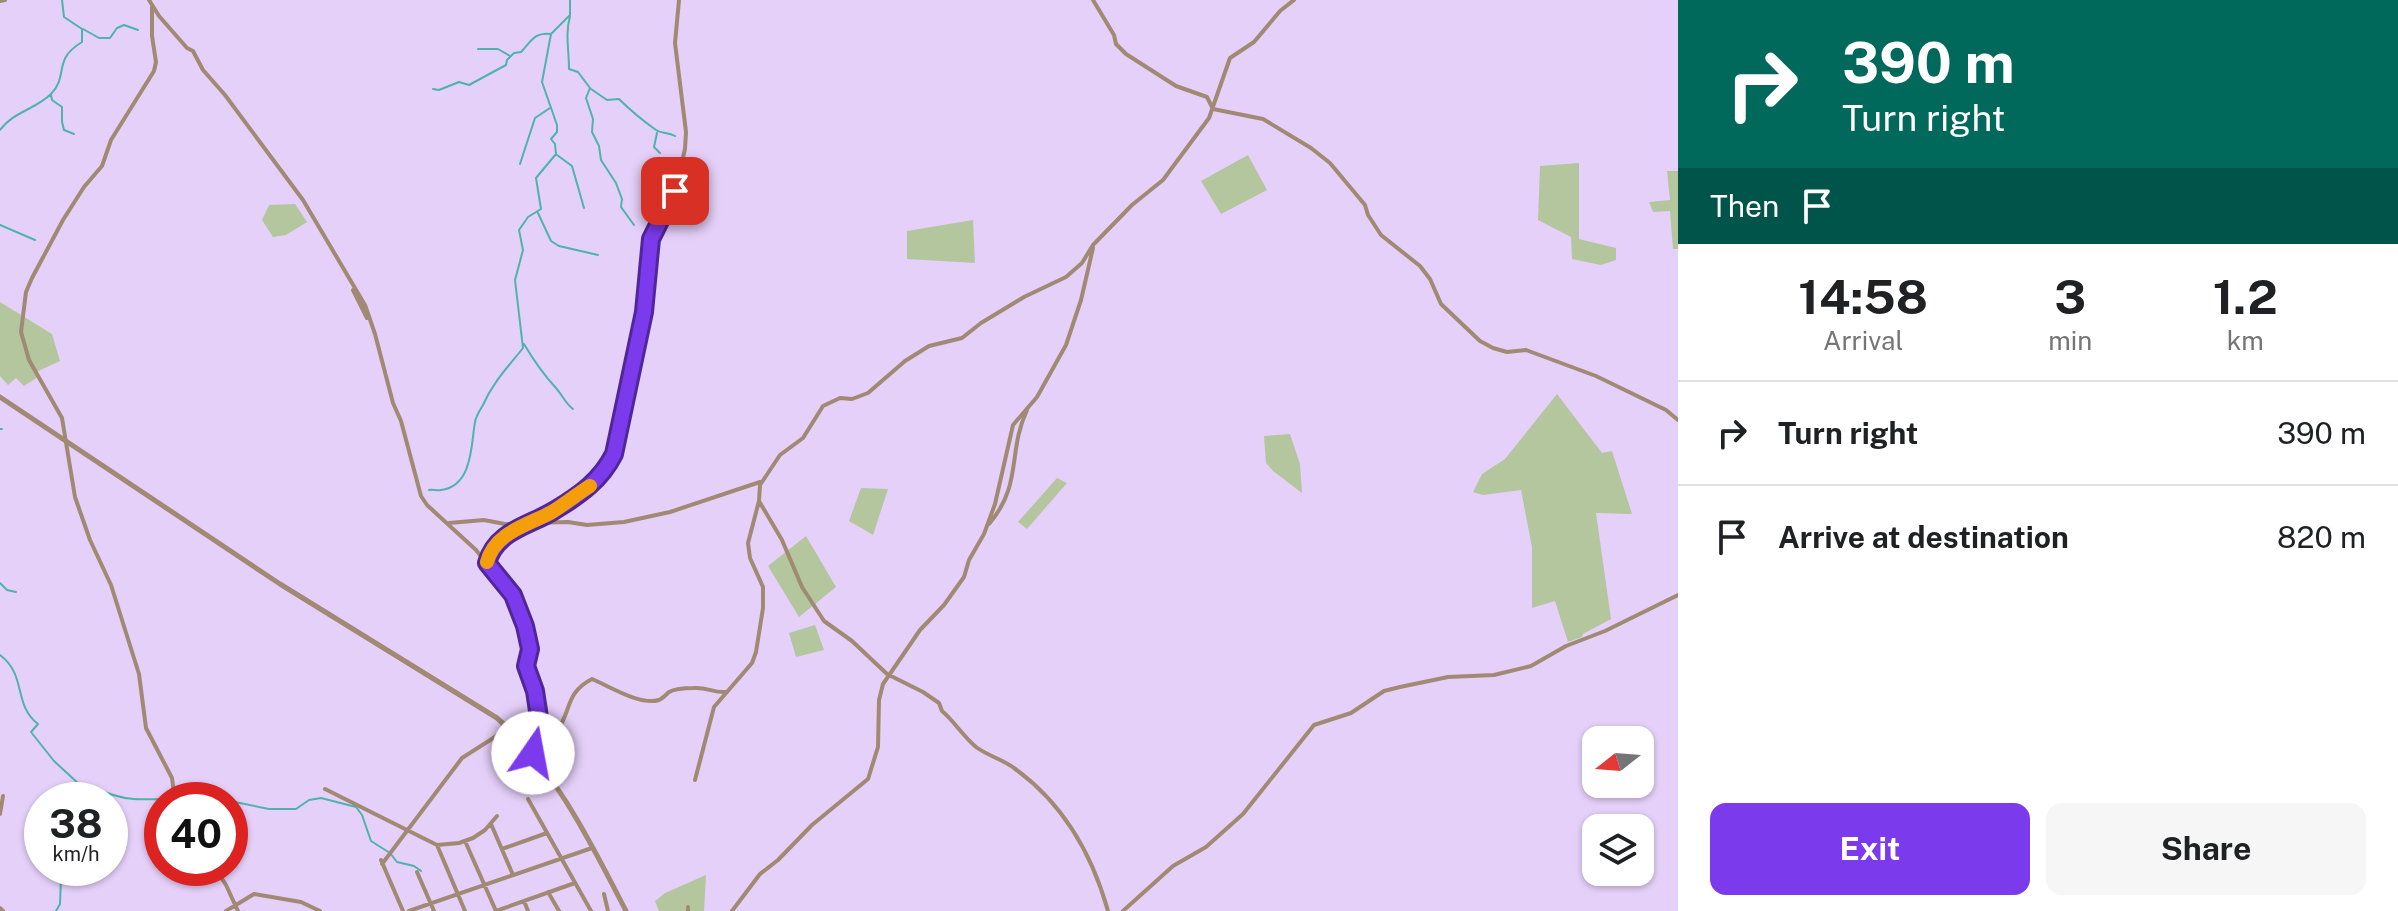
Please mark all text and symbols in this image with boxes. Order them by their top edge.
text: 390 m [1842,30,2015,96]
icon: right [1710,32,1814,136]
text: Turn right [1842,97,2005,139]
pin [641,157,709,225]
icon: arrive [653,169,697,213]
icon: arrive [1795,184,1839,228]
text: Then [1710,188,1779,224]
text: 14:58 [1798,268,1928,325]
text: 3 [2054,268,2086,325]
text: 1.2 [2213,268,2278,325]
text: Arrival [1823,325,1903,356]
text: min [2048,325,2092,356]
text: km [2227,325,2264,356]
icon: right [1710,411,1754,455]
text: Turn right [1778,415,1918,451]
text: 390 m [2277,415,2366,451]
icon: arrive [1710,515,1754,559]
text: Arrive at destination [1778,519,2069,555]
text: 820 m [2277,519,2366,555]
position arrow [491,711,575,795]
north arrow [1582,726,1654,798]
map controls [1582,726,1654,886]
speed limit sign: 40 [144,782,248,886]
text: 38 [49,800,103,847]
button: Exit [1710,803,2030,895]
button: Share [2046,803,2366,895]
button: layers [1582,814,1654,886]
text: km/h [52,842,100,866]

